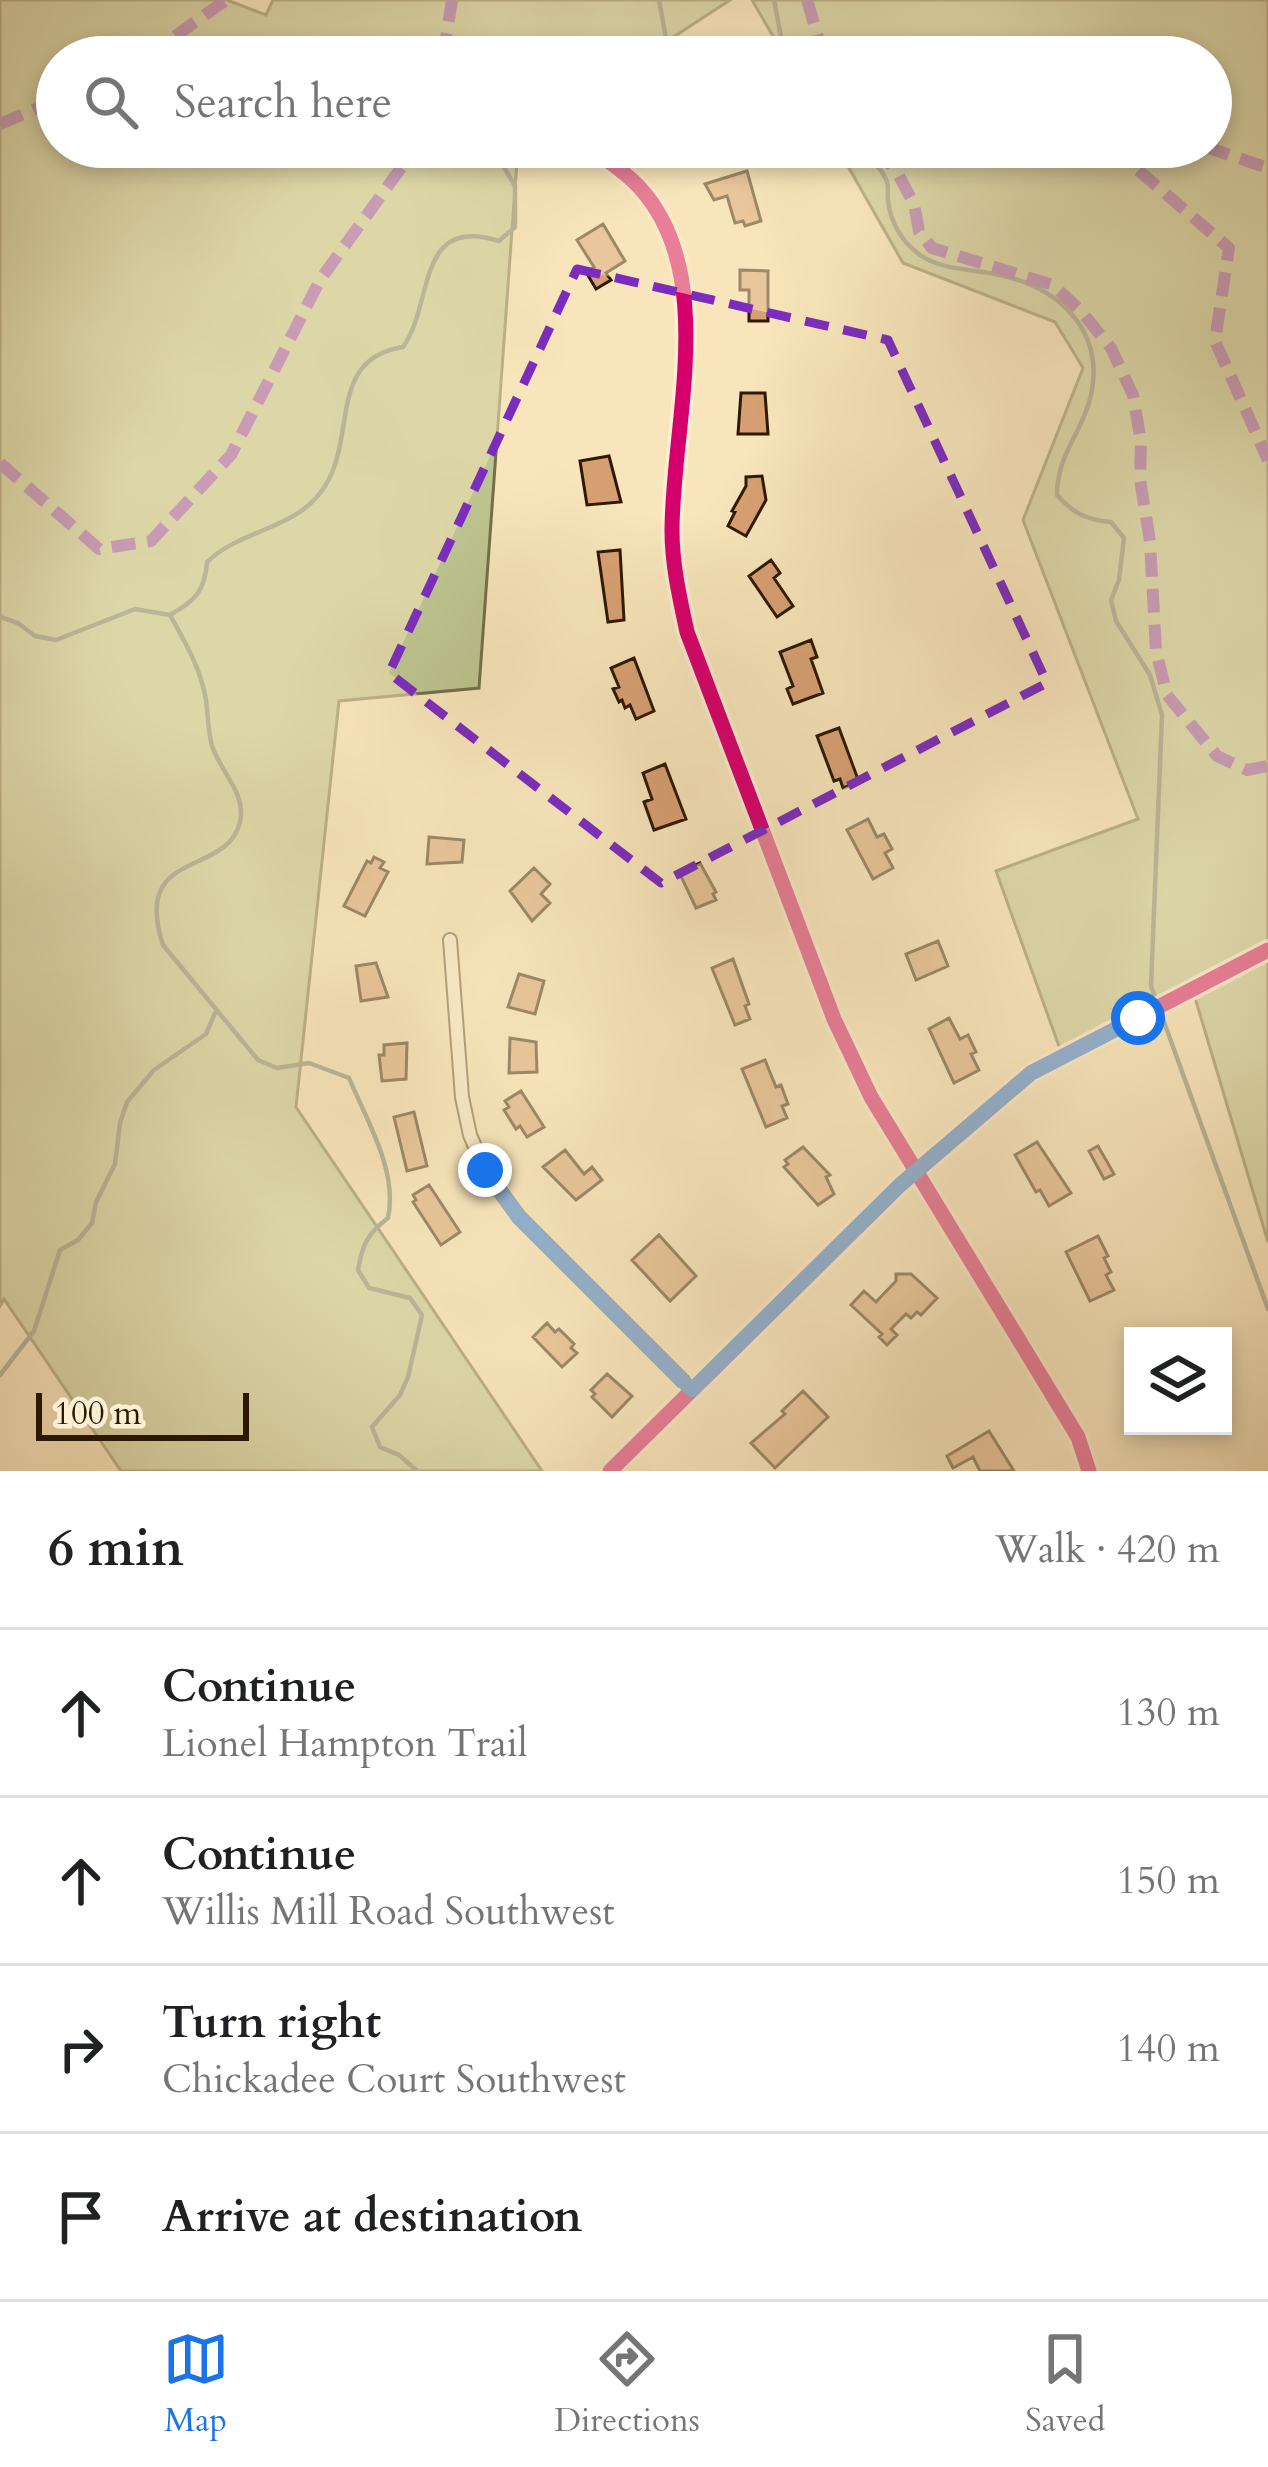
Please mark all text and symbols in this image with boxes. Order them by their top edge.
search box [36,36,1232,168]
icon: search [78,69,144,135]
text: Search here [174,72,392,133]
route start [1111,991,1165,1045]
route end [458,1143,512,1197]
map controls [1124,1327,1232,1435]
button: layers [1124,1327,1232,1435]
scale bar [36,1387,249,1440]
text: 100 m [54,1391,141,1436]
text: 6 min [48,1514,184,1584]
text: Walk · 420 m [995,1523,1220,1576]
text: Continue [162,1656,356,1717]
icon: ahead [48,1680,114,1746]
text: 130 m [1117,1686,1220,1739]
text: Lionel Hampton Trail [162,1717,528,1770]
text: Continue [162,1824,356,1885]
icon: ahead [48,1848,114,1914]
text: 150 m [1117,1854,1220,1907]
text: Willis Mill Road Southwest [162,1885,615,1938]
text: Turn right [162,1992,381,2053]
icon: right [48,2016,114,2082]
text: 140 m [1117,2022,1220,2075]
text: Chickadee Court Southwest [162,2053,626,2106]
icon: arrive [48,2184,114,2250]
text: Arrive at destination [162,2186,582,2247]
tab: Map [163,2326,229,2443]
tab: Directions [554,2326,700,2443]
tab: Saved [1025,2326,1105,2443]

